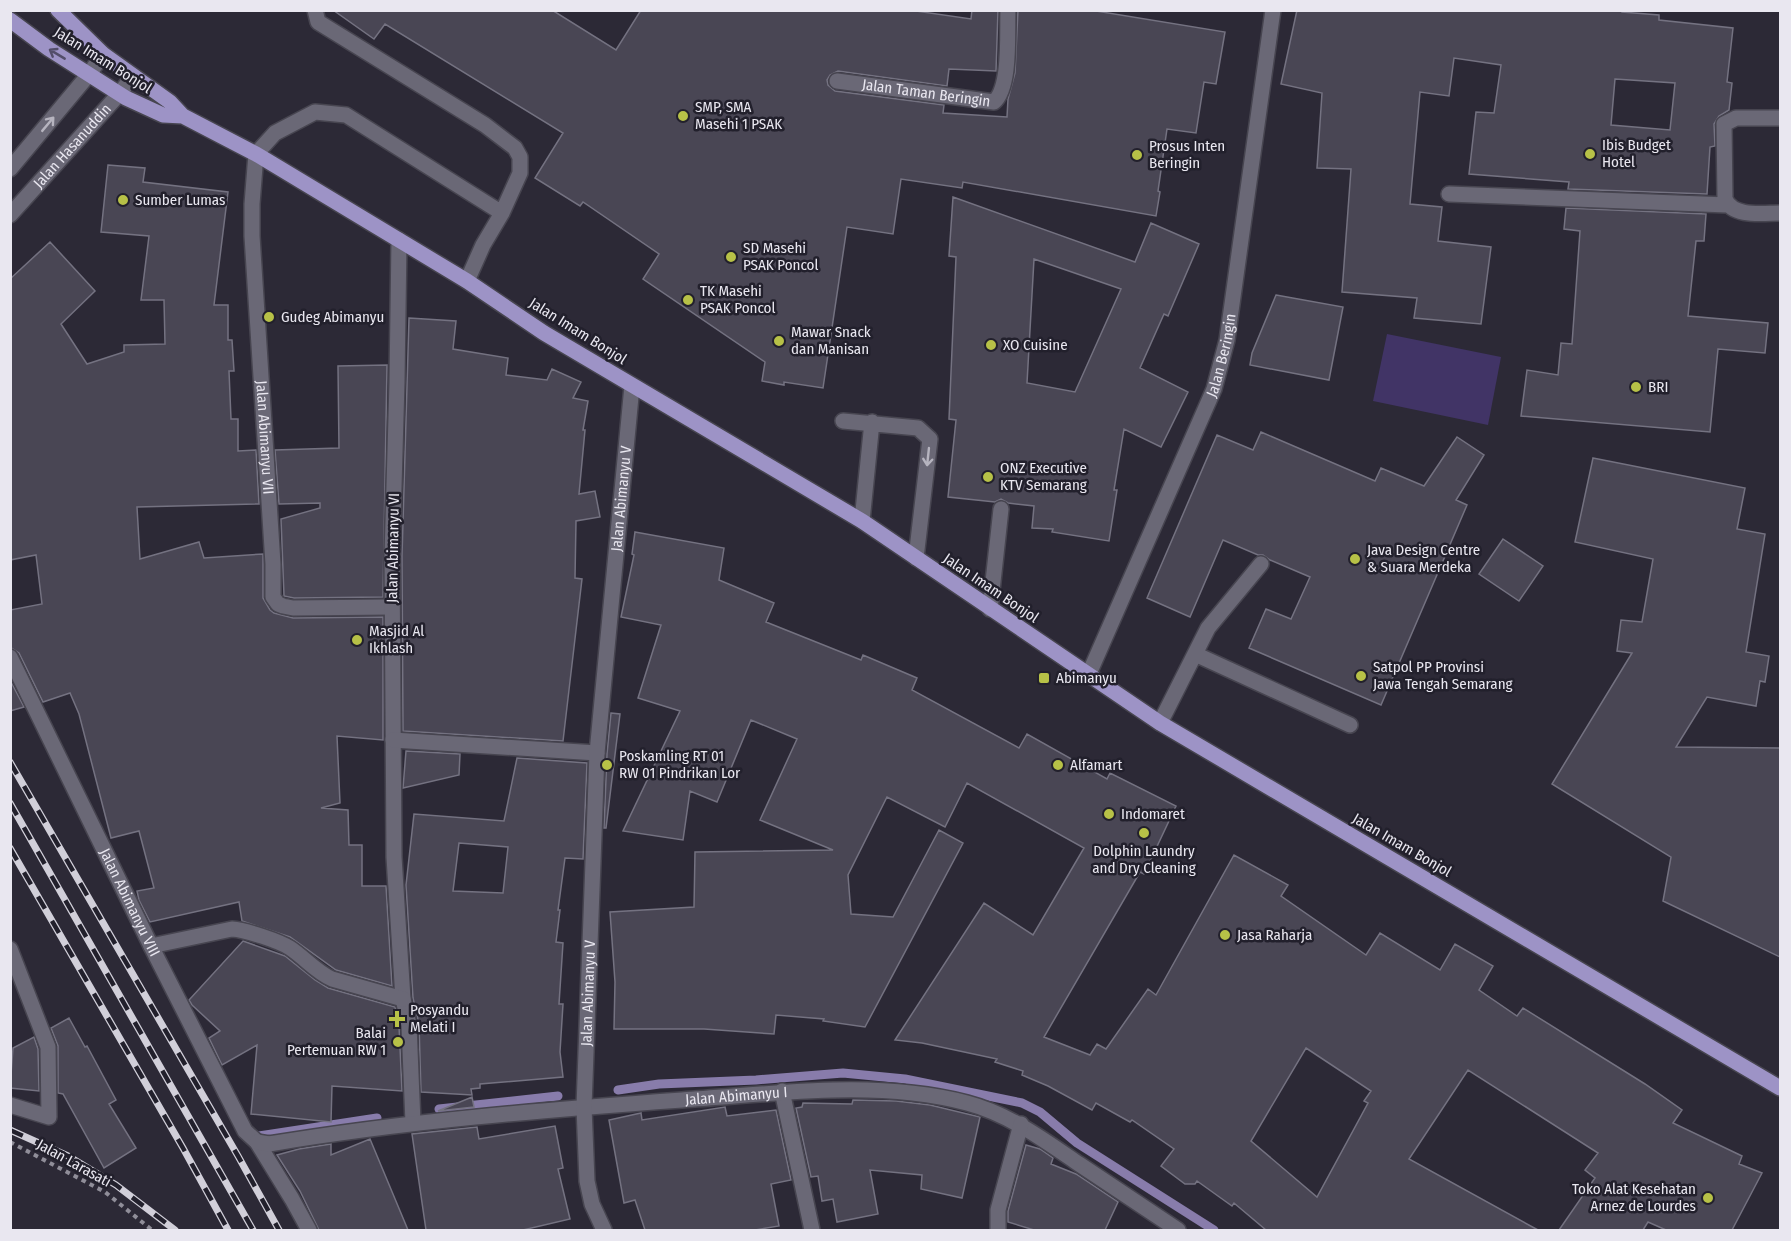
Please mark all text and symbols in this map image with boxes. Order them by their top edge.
street label: Jalan Imam Bonjol [51,23,155,97]
one-way arrow [49,48,66,60]
street label: Jalan Taman Beringin [861,75,991,110]
place label: SMP, SMA Masehi 1 PSAK [695,98,782,133]
street label: Jalan Hasanuddin [30,100,115,192]
marker: SMP, SMA Masehi 1 PSAK [676,109,690,123]
one-way arrow [41,117,55,132]
place label: Ibis Budget Hotel [1602,136,1671,171]
place label: Prosus Inten Beringin [1149,137,1225,172]
marker: Ibis Budget Hotel [1583,147,1597,161]
marker: Prosus Inten Beringin [1130,148,1144,162]
place label: Sumber Lumas [135,191,225,209]
marker: Sumber Lumas [116,193,130,207]
place label: SD Masehi PSAK Poncol [743,239,818,274]
marker: SD Masehi PSAK Poncol [724,250,738,264]
place label: TK Masehi PSAK Poncol [700,282,775,317]
marker: TK Masehi PSAK Poncol [681,293,695,307]
street label: Jalan Imam Bonjol [526,294,630,368]
place label: Gudeg Abimanyu [281,308,384,326]
marker: Gudeg Abimanyu [262,310,276,324]
street label: Jalan Beringin [1203,312,1240,400]
place label: Mawar Snack dan Manisan [791,323,871,358]
marker: Mawar Snack dan Manisan [772,334,786,348]
place label: XO Cuisine [1003,336,1068,354]
marker: XO Cuisine [984,338,998,352]
place label: BRI [1648,378,1668,396]
street label: Jalan Abimanyu VII [252,380,278,495]
marker: BRI [1629,380,1643,394]
street label: Jalan Abimanyu V [607,445,635,552]
one-way arrow [922,446,933,466]
place label: ONZ Executive KTV Semarang [1000,459,1087,494]
marker: ONZ Executive KTV Semarang [981,470,995,484]
street label: Jalan Abimanyu VI [383,493,403,603]
place label: Java Design Centre & Suara Merdeka [1367,541,1480,576]
street label: Jalan Imam Bonjol [940,549,1042,627]
marker: Java Design Centre & Suara Merdeka [1348,552,1362,566]
place label: Masjid Al Ikhlash [369,622,424,657]
marker: Masjid Al Ikhlash [350,633,364,647]
place label: Satpol PP Provinsi Jawa Tengah Semarang [1373,658,1513,693]
place label: Abimanyu [1056,669,1117,687]
marker: Satpol PP Provinsi Jawa Tengah Semarang [1354,669,1368,683]
marker: Abimanyu [1037,671,1051,685]
place label: Poskamling RT 01 RW 01 Pindrikan Lor [619,747,741,782]
place label: Alfamart [1070,756,1123,774]
marker: Poskamling RT 01 RW 01 Pindrikan Lor [600,758,614,772]
marker: Alfamart [1051,758,1065,772]
place label: Indomaret [1121,805,1185,823]
marker: Indomaret [1102,807,1116,821]
street label: Jalan Imam Bonjol [1349,809,1455,881]
marker: Dolphin Laundry and Dry Cleaning [1137,826,1151,840]
place label: Dolphin Laundry and Dry Cleaning [1092,842,1196,877]
street label: Jalan Abimanyu VIII [96,845,164,959]
place label: Jasa Raharja [1237,926,1312,944]
marker: Jasa Raharja [1218,928,1232,942]
street label: Jalan Abimanyu V [577,940,599,1047]
place label: Posyandu Melati I [410,1001,469,1036]
marker: Posyandu Melati I [388,1010,406,1028]
place label: Balai Pertemuan RW 1 [287,1024,386,1059]
marker: Balai Pertemuan RW 1 [391,1035,405,1049]
street label: Jalan Abimanyu I [684,1083,788,1109]
street label: Jalan Larasati [34,1135,114,1191]
place label: Toko Alat Kesehatan Arnez de Lourdes [1572,1180,1696,1215]
marker: Toko Alat Kesehatan Arnez de Lourdes [1701,1191,1715,1205]

